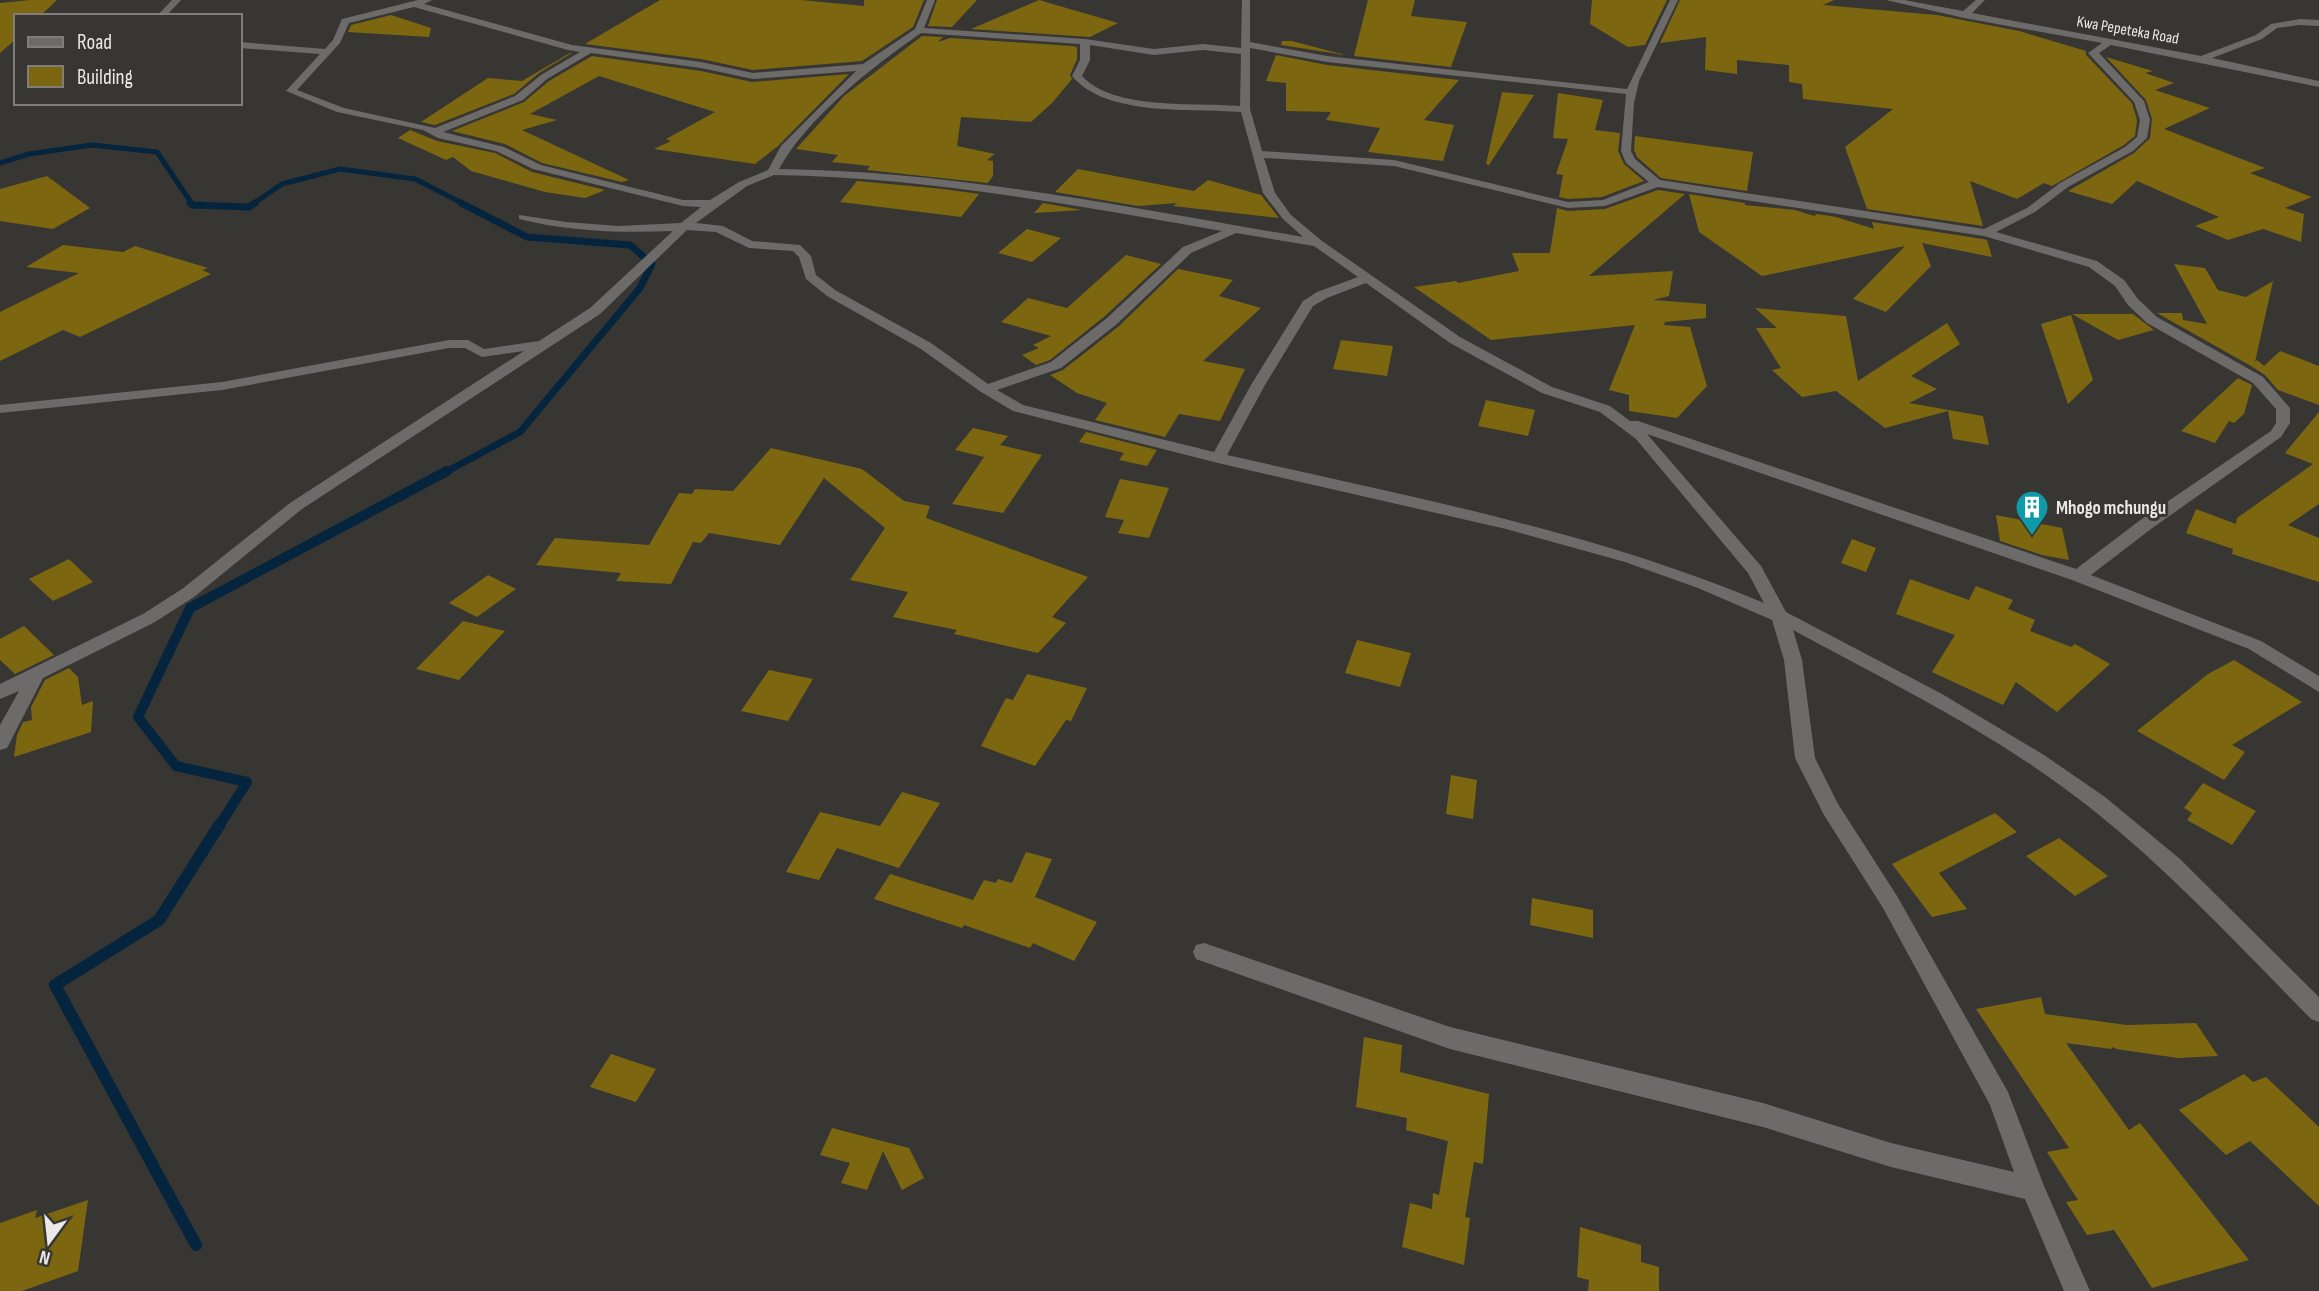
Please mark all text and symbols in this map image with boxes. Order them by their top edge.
street label: Kwa Pepeteka Road [2075,12,2180,49]
legend [14,14,242,105]
text: Road [77,30,112,55]
text: Building [77,65,133,90]
building icon: Mhogo mchungu [2013,488,2051,537]
place label: Mhogo mchungu [2056,497,2166,520]
north arrow [14,1207,84,1277]
text: N [37,1245,53,1269]

